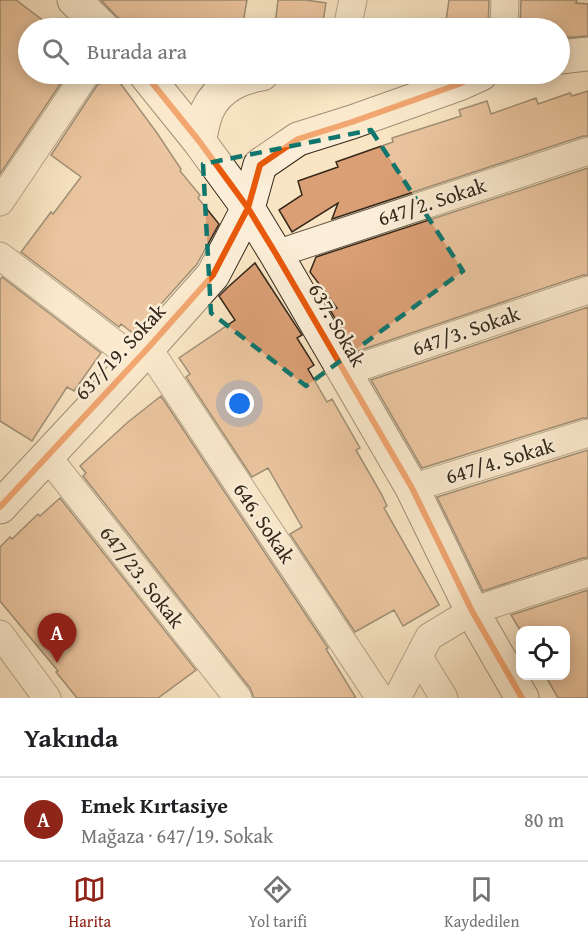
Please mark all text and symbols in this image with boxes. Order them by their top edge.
search box [18,18,570,84]
icon: search [39,35,72,68]
text: Burada ara [87,35,187,67]
street label: 647/2. Sokak [374,169,490,234]
street label: 637. Sokak [301,277,374,373]
street label: 637/19. Sokak [67,296,173,407]
street label: 647/3. Sokak [408,297,524,363]
your location [225,389,254,418]
street label: 647/4. Sokak [442,429,558,492]
street label: 646. Sokak [226,476,303,570]
street label: 647/23. Sokak [92,519,192,635]
pin: A [38,614,76,663]
map controls [516,626,570,680]
button: locate [516,626,570,680]
text: Yakında [24,718,118,757]
text: Emek Kırtasiye [81,789,228,821]
text: A [37,805,50,834]
text: 80 m [524,805,564,834]
text: Mağaza · 647/19. Sokak [81,821,273,850]
tab: Harita [69,873,111,933]
tab: Yol tarifi [248,873,307,933]
tab: Kaydedilen [444,873,519,933]

